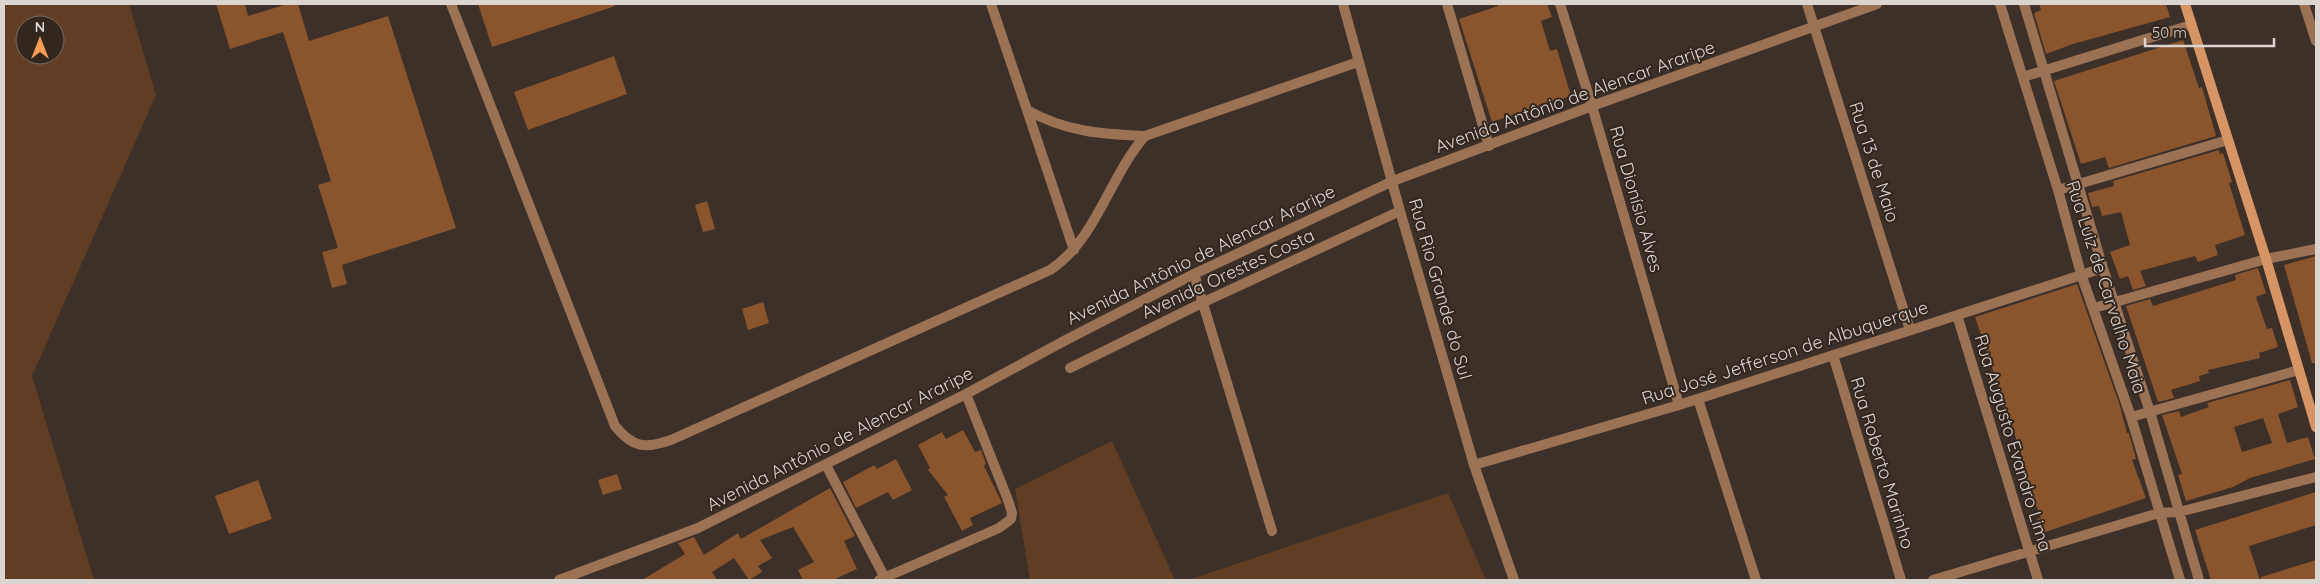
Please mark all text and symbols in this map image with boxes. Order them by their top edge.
north arrow [15,15,65,65]
scale bar [2145,15,2274,47]
text: N [35,18,45,36]
text: 50 m [2152,23,2187,42]
street label: Avenida Antônio de Alencar Araripe [1432,35,1718,158]
street label: Rua 13 de Maio [1844,99,1905,225]
street label: Rua Dionísio Alves [1605,123,1668,275]
street label: Rua Luiz de Carvalho Maia [2061,177,2152,396]
street label: Avenida Antônio de Alencar Araripe [1063,179,1339,330]
street label: Rua Rio Grande do Sul [1404,196,1477,382]
street label: Avenida Orestes Costa [1138,223,1318,324]
street label: Rua José Jefferson de Albuquerque [1639,295,1931,410]
street label: Rua Augusto Evandro Lima [1969,332,2057,554]
street label: Avenida Antônio de Alencar Araripe [703,361,977,516]
street label: Rua Roberto Marinho [1845,374,1920,552]

